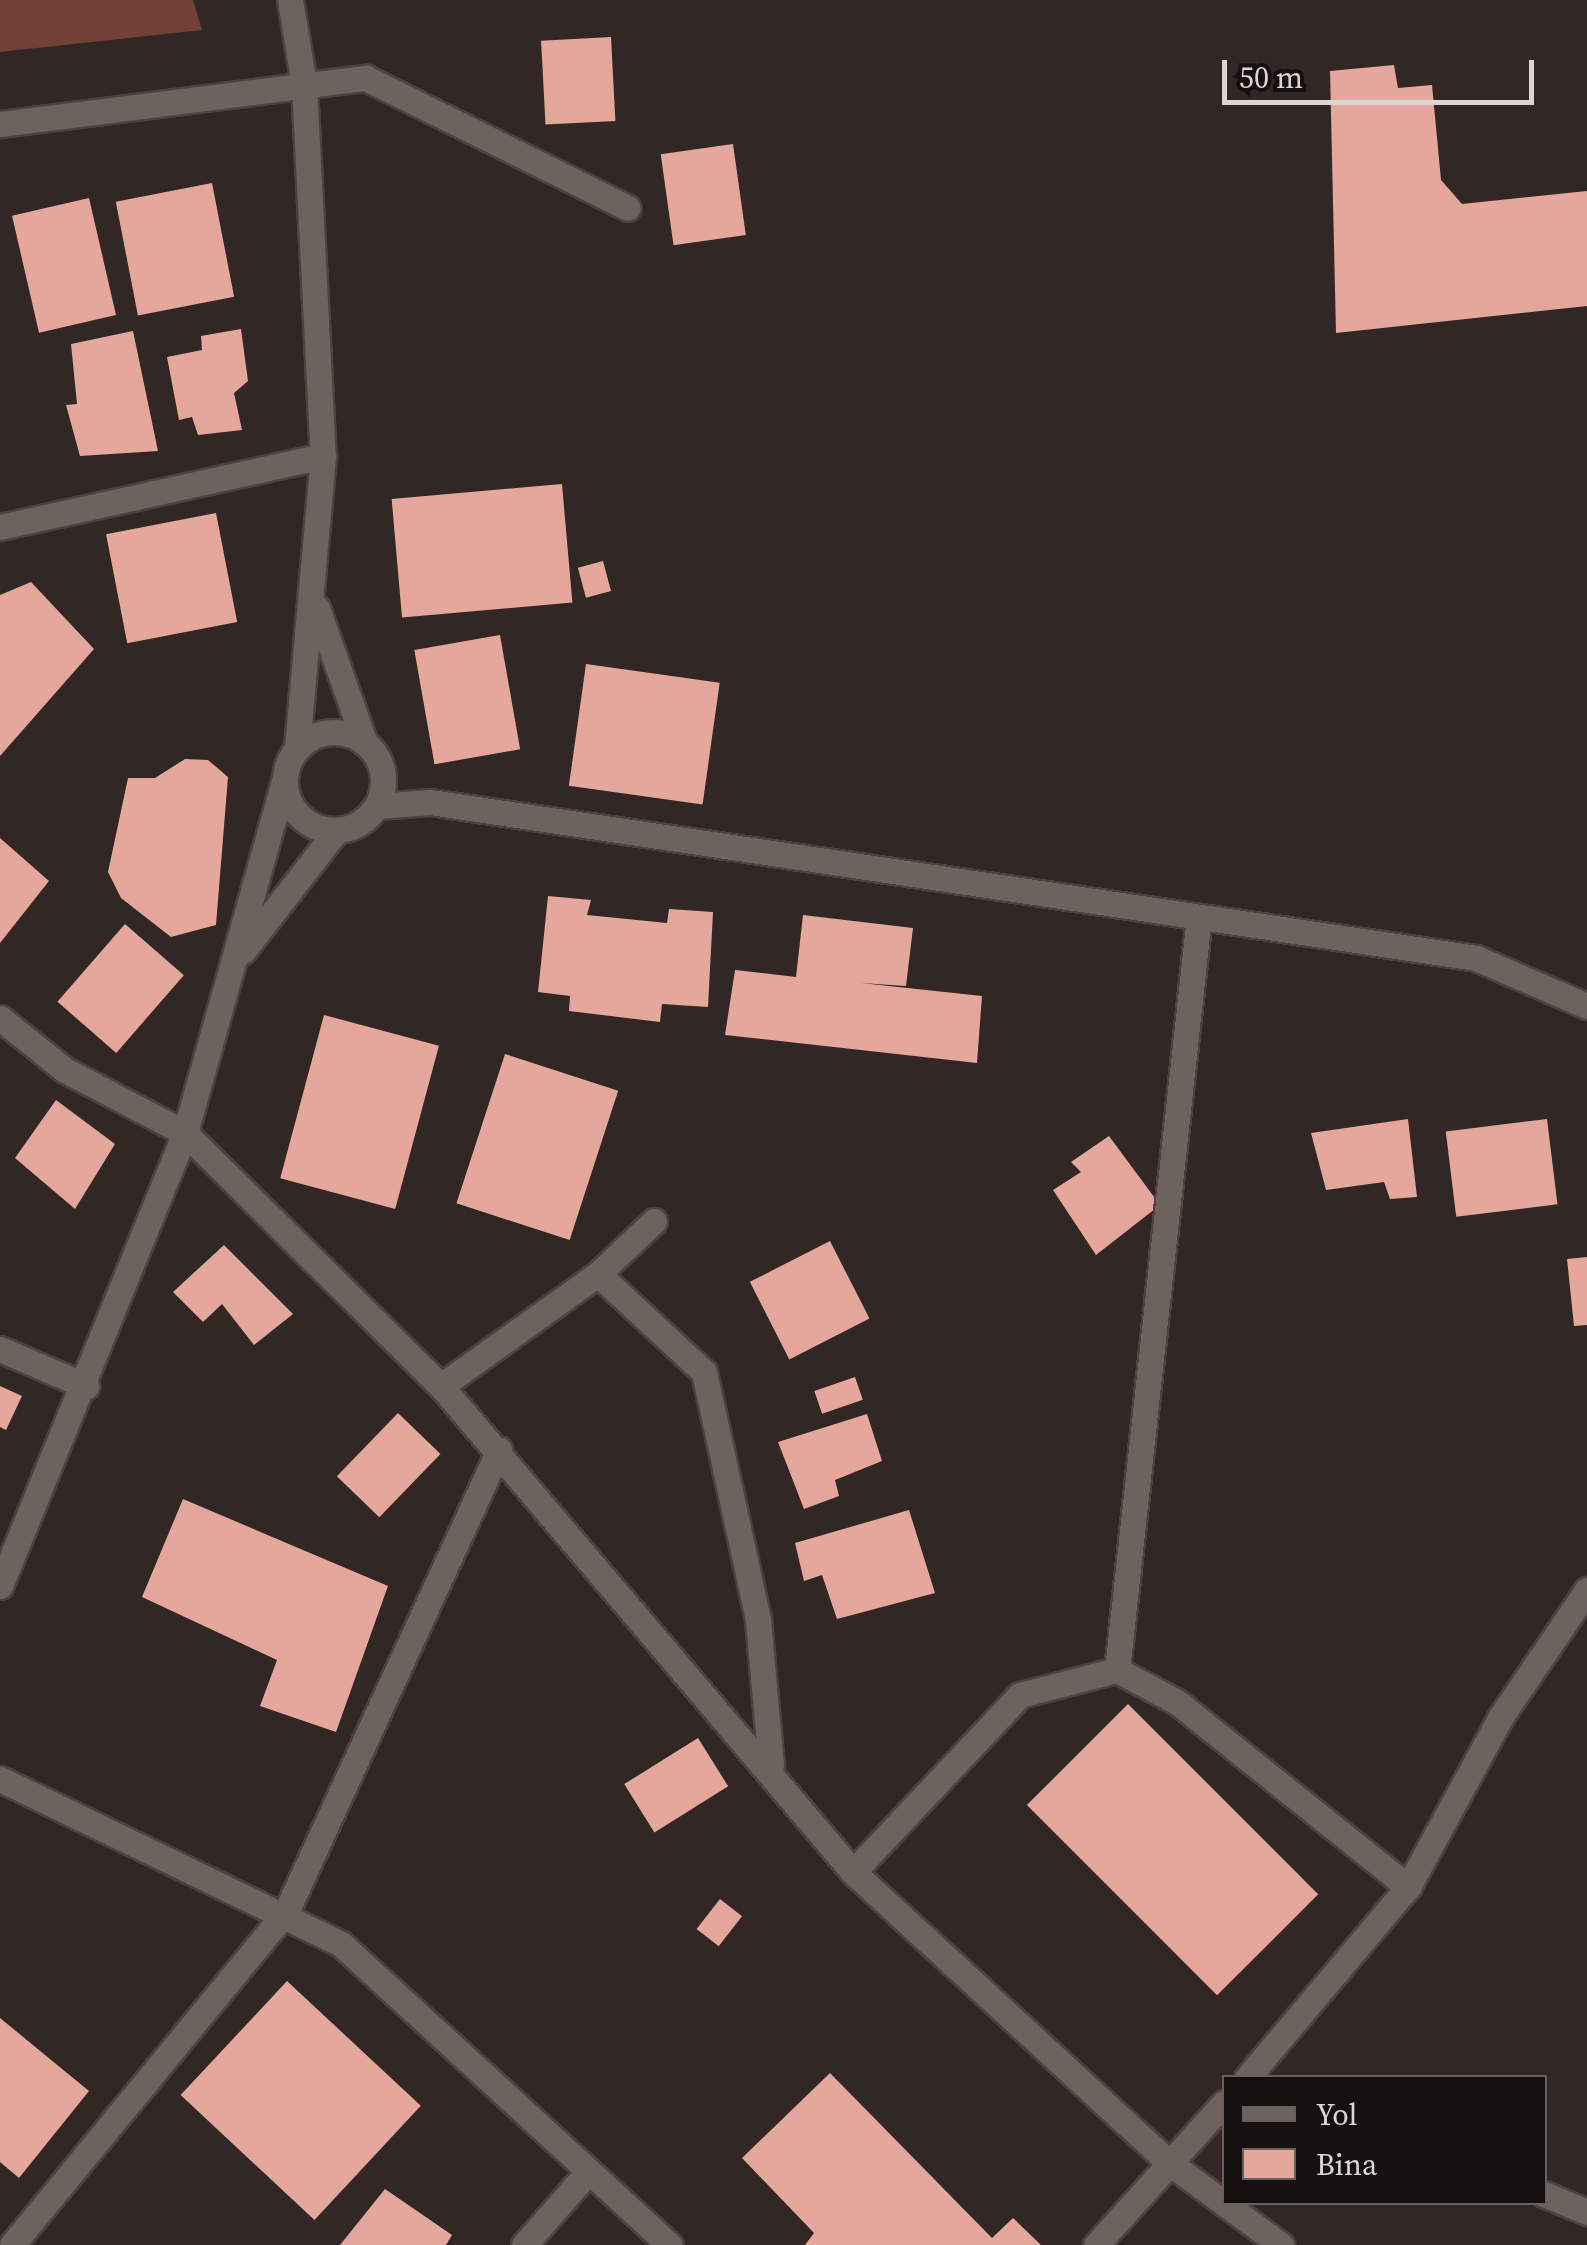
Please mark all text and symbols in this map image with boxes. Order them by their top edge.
scale bar [1227,40,1540,102]
text: 50 m [1239,57,1303,98]
legend [1222,2075,1547,2205]
text: Yol [1316,2094,1357,2135]
text: Bina [1316,2144,1377,2185]

